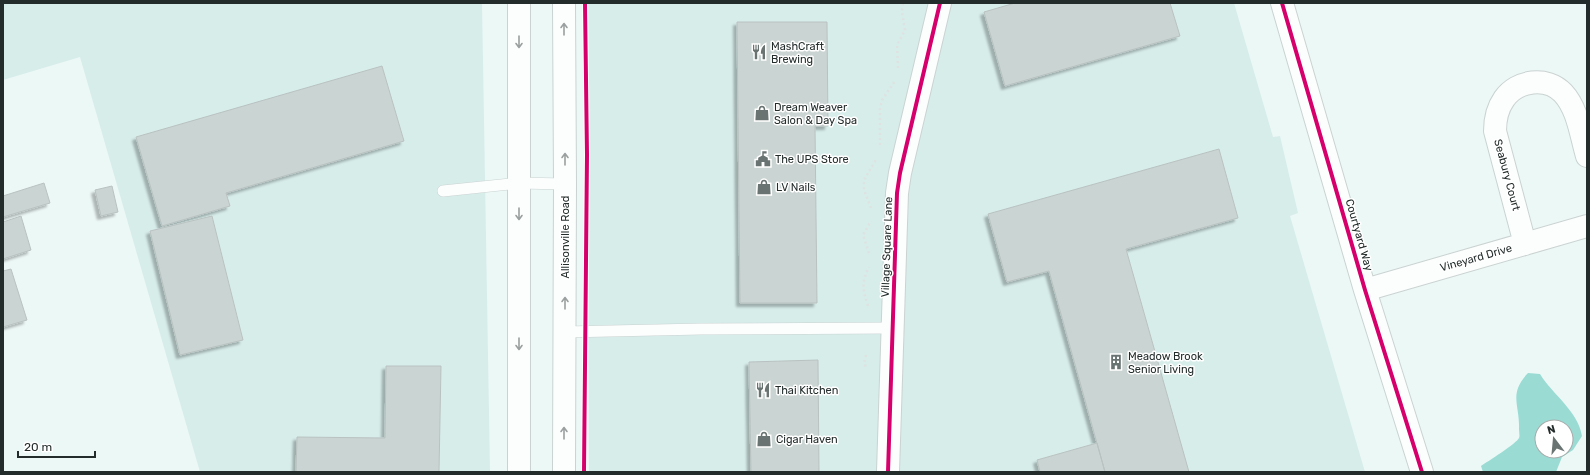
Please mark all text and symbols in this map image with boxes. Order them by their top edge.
one-way arrow [560,23,568,36]
one-way arrow [515,35,523,48]
place label: MashCraft Brewing [771,40,825,66]
restaurant icon: MashCraft Brewing [750,43,768,61]
place label: Dream Weaver Salon & Day Spa [774,101,857,127]
shop icon: Dream Weaver Salon & Day Spa [753,104,771,122]
street label: Seabury Court [1491,138,1523,213]
public building icon: The UPS Store [754,150,772,168]
one-way arrow [561,153,569,166]
place label: The UPS Store [775,153,849,166]
shop icon: LV Nails [755,178,773,196]
place label: LV Nails [776,181,816,194]
street label: Allisonville Road [559,196,572,278]
street label: Village Square Lane [879,196,895,298]
street label: Courtyard Way [1342,197,1376,273]
one-way arrow [515,207,523,220]
street label: Vineyard Drive [1439,242,1513,274]
one-way arrow [561,297,569,310]
one-way arrow [515,337,523,350]
place label: Meadow Brook Senior Living [1128,350,1203,376]
building icon: Meadow Brook Senior Living [1107,353,1125,371]
restaurant icon: Thai Kitchen [754,381,772,399]
place label: Thai Kitchen [775,384,838,397]
north arrow [1534,419,1574,459]
text: N [1546,423,1557,437]
one-way arrow [560,427,568,440]
shop icon: Cigar Haven [755,430,773,448]
scale bar [18,433,95,459]
place label: Cigar Haven [776,433,838,446]
text: 20 m [24,440,52,454]

